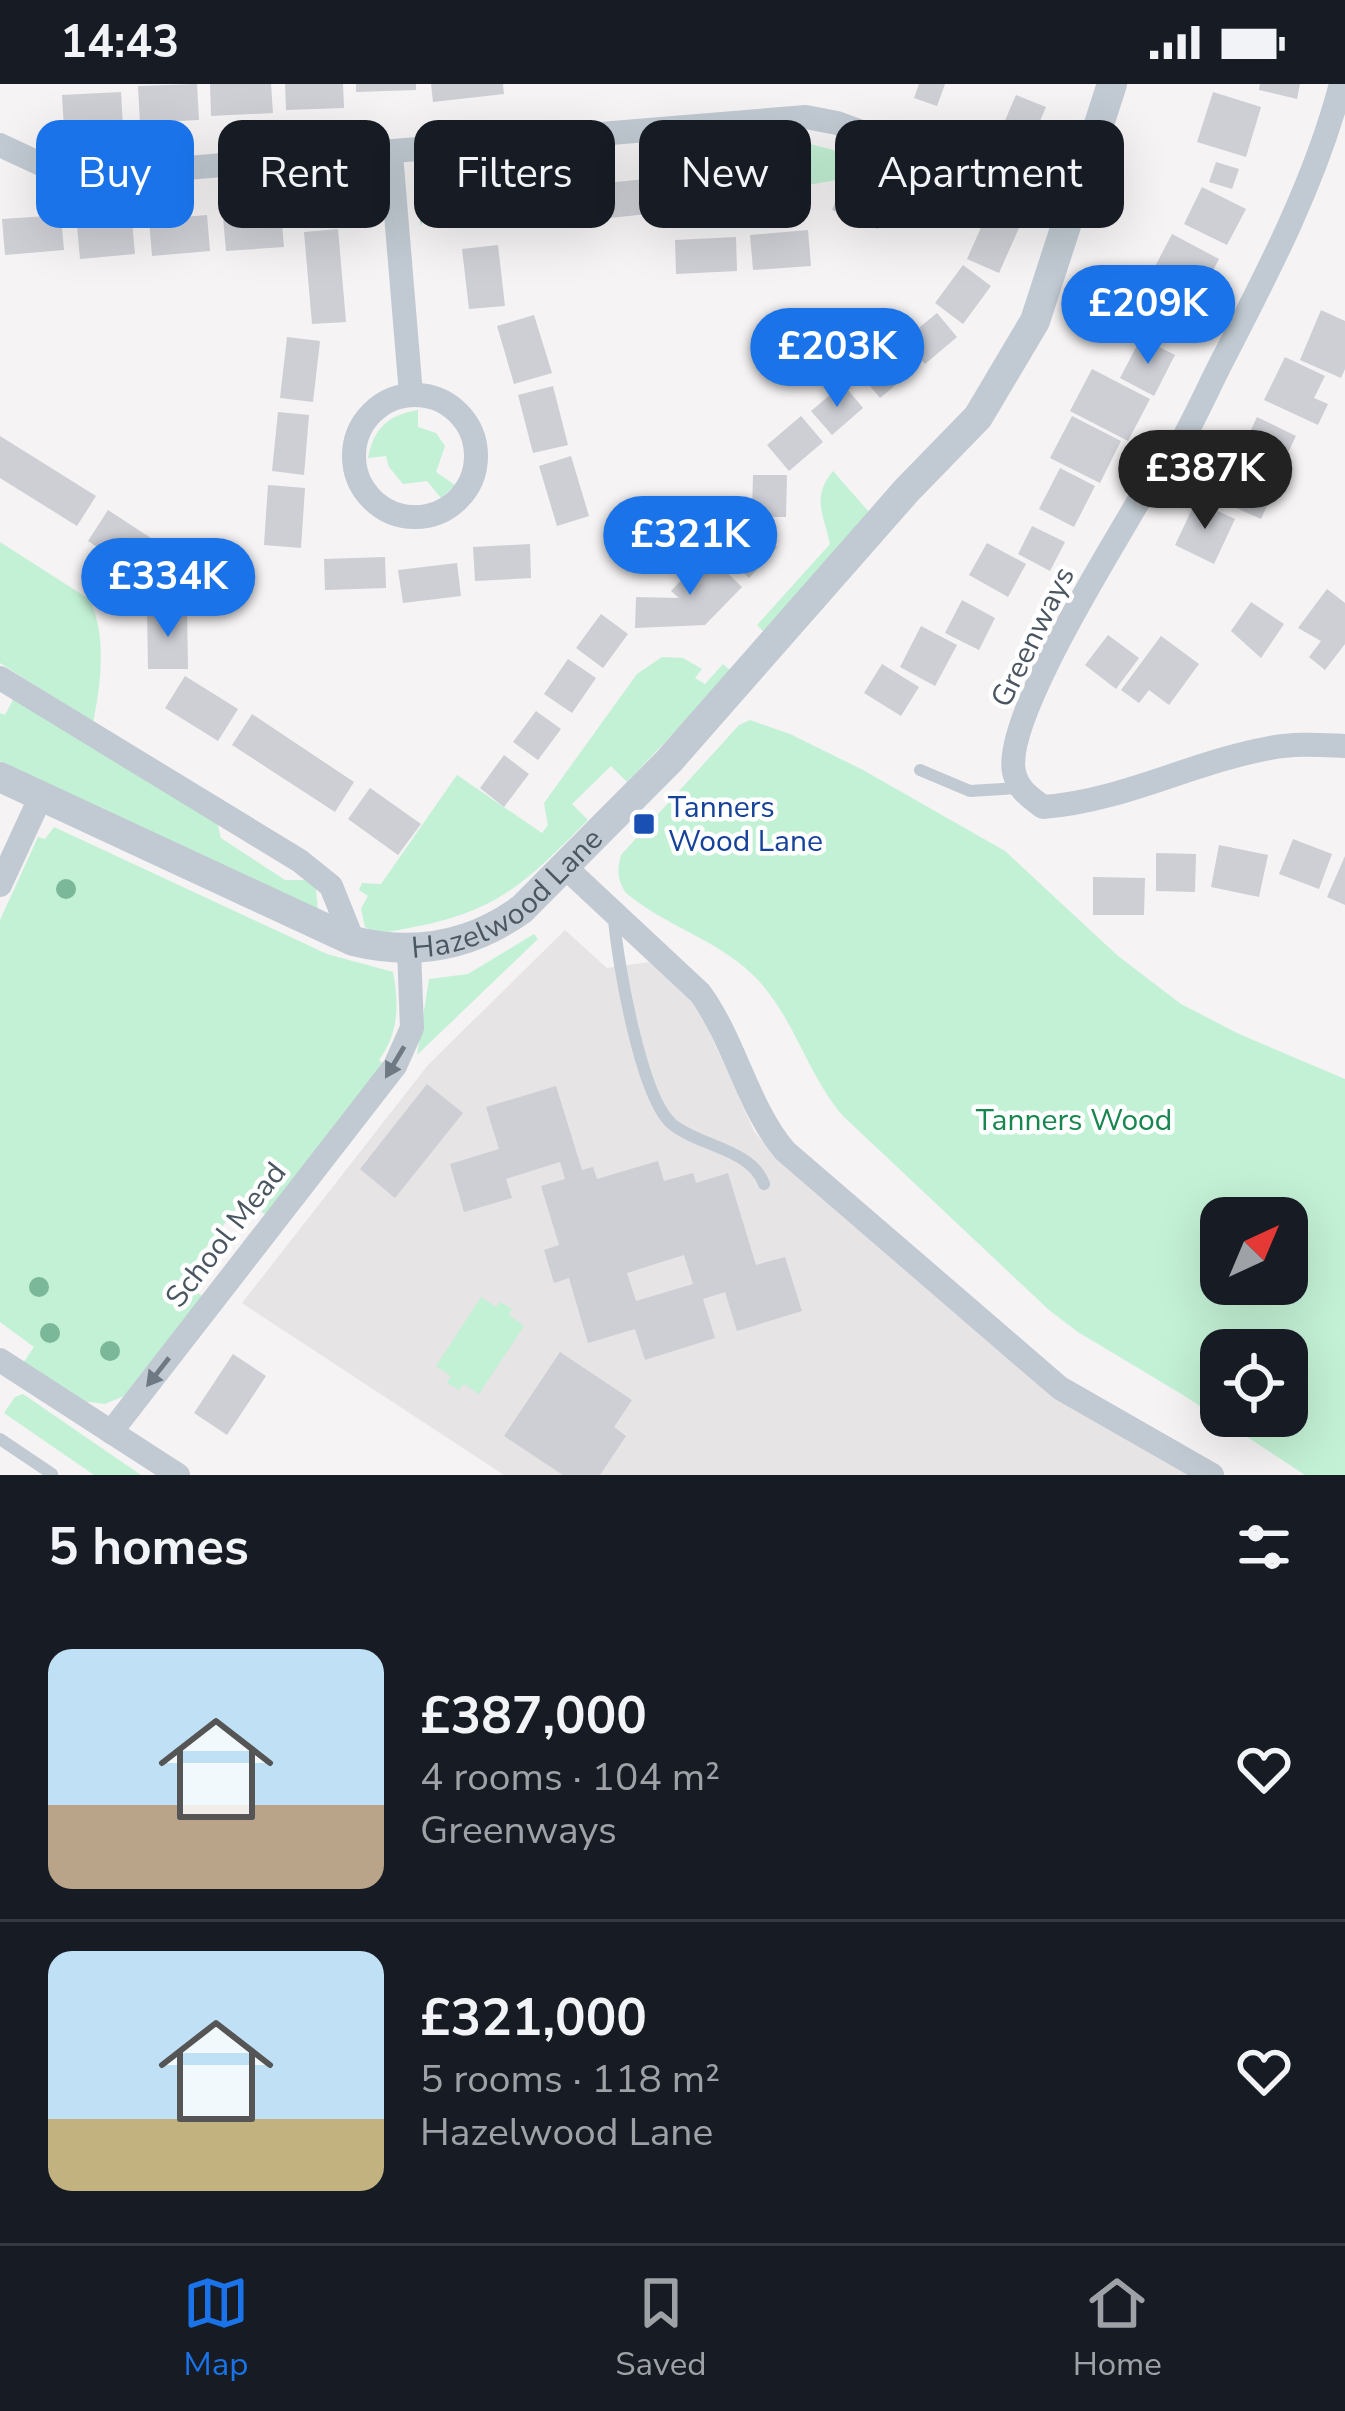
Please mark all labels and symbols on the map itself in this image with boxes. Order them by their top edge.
pin: £209K [1064,265,1232,367]
pin: £203K [753,308,921,410]
pin: £387K [1121,430,1289,532]
pin: £321K [606,496,774,598]
pin: £334K [84,538,252,640]
street label: Greenways [981,560,1085,714]
place label: Tanners Wood Lane [668,787,823,862]
marker: Tanners Wood Lane [631,811,657,837]
street label: Hazelwood Lane [410,819,612,968]
one-way arrow [385,1045,406,1079]
park label: Tanners Wood [976,1100,1172,1141]
street label: School Mead [156,1154,296,1316]
north arrow [1200,1197,1308,1305]
one-way arrow [146,1356,171,1387]

